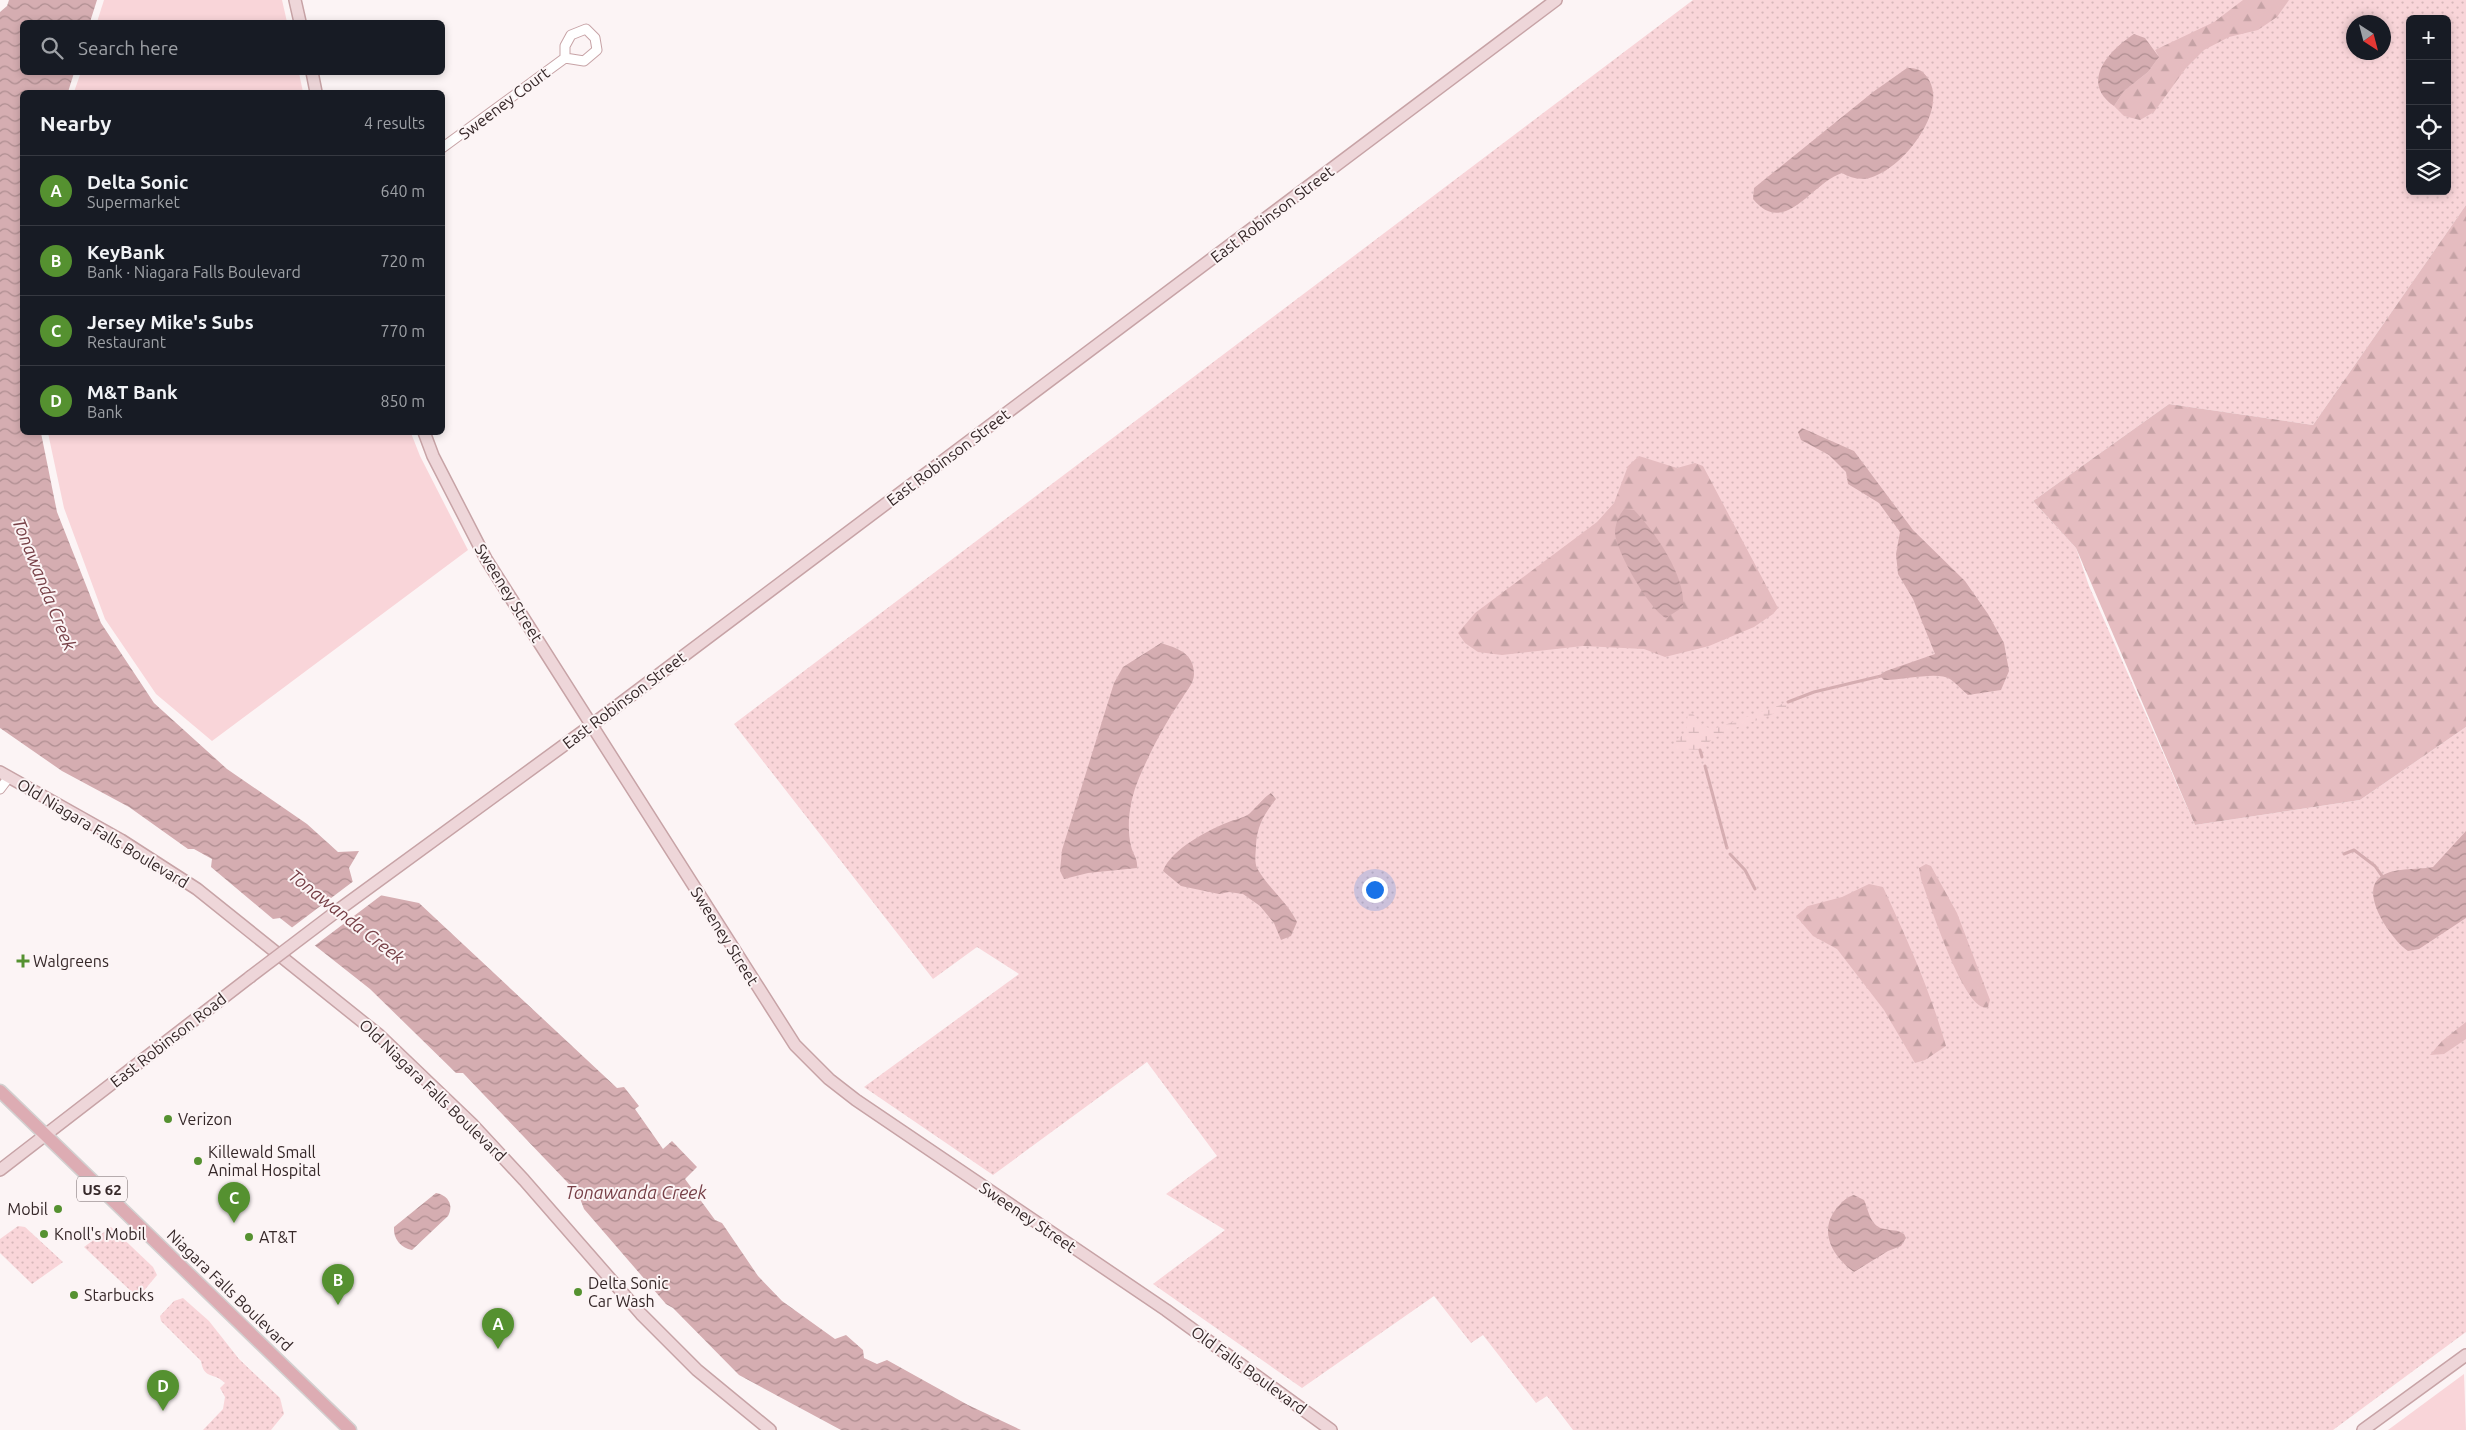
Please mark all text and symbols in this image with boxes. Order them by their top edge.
north arrow [2346,15,2391,60]
map controls [2406,15,2451,195]
button: + [2406,15,2451,60]
search box [20,20,445,75]
icon: search [38,34,66,62]
text: Search here [78,37,178,59]
button: − [2406,60,2451,105]
street label: Sweeney Court [455,63,553,143]
button: locate [2406,105,2451,150]
text: Nearby [40,111,111,135]
text: 4 results [364,114,425,132]
button: layers [2406,150,2451,195]
street label: East Robinson Street [1207,161,1338,266]
text: Delta Sonic [87,171,188,193]
text: A [50,182,62,200]
text: 640 m [380,182,425,200]
text: Supermarket [87,193,180,211]
text: KeyBank [87,241,165,263]
text: B [51,252,61,270]
text: 720 m [380,252,425,270]
text: Bank · Niagara Falls Boulevard [87,263,301,281]
text: Jersey Mike's Subs [87,311,254,333]
text: C [51,322,61,340]
text: 770 m [380,322,425,340]
text: Restaurant [87,333,166,351]
text: M&T Bank [87,381,178,403]
text: D [50,392,62,410]
text: 850 m [380,392,425,410]
text: Bank [87,403,123,421]
street label: East Robinson Street [883,404,1014,509]
water label: Tonawanda Creek [9,515,81,654]
street label: Sweeney Street [472,541,547,646]
street label: East Robinson Street [559,647,690,752]
street label: Old Niagara Falls Boulevard [14,775,192,891]
water label: Tonawanda Creek [285,865,409,968]
your location [1362,877,1388,903]
street label: Sweeney Street [688,884,763,989]
place label: Walgreens [33,952,109,970]
marker: Walgreens [17,955,29,967]
street label: East Robinson Road [107,989,229,1091]
street label: Old Niagara Falls Boulevard [356,1015,510,1165]
place label: Verizon [178,1110,232,1128]
marker: Verizon [162,1113,174,1125]
place label: Killewald Small Animal Hospital [208,1143,321,1179]
marker: Killewald Small Animal Hospital [192,1155,204,1167]
road number: US 62 [77,1176,127,1202]
street label: Sweeney Street [976,1178,1080,1256]
pin: C [218,1182,250,1223]
water label: Tonawanda Creek [565,1182,707,1202]
place label: Mobil [7,1200,48,1218]
marker: Mobil [52,1203,64,1215]
place label: Knoll's Mobil [54,1225,146,1243]
street label: Niagara Falls Boulevard [164,1226,296,1354]
marker: Knoll's Mobil [38,1228,50,1240]
place label: AT&T [259,1228,297,1246]
marker: AT&T [243,1231,255,1243]
pin: B [322,1264,354,1305]
place label: Delta Sonic Car Wash [588,1274,669,1310]
place label: Starbucks [84,1286,154,1304]
marker: Delta Sonic Car Wash [572,1286,584,1298]
marker: Starbucks [68,1289,80,1301]
pin: A [482,1308,514,1349]
street label: Old Falls Boulevard [1188,1322,1310,1418]
pin: D [147,1370,179,1411]

